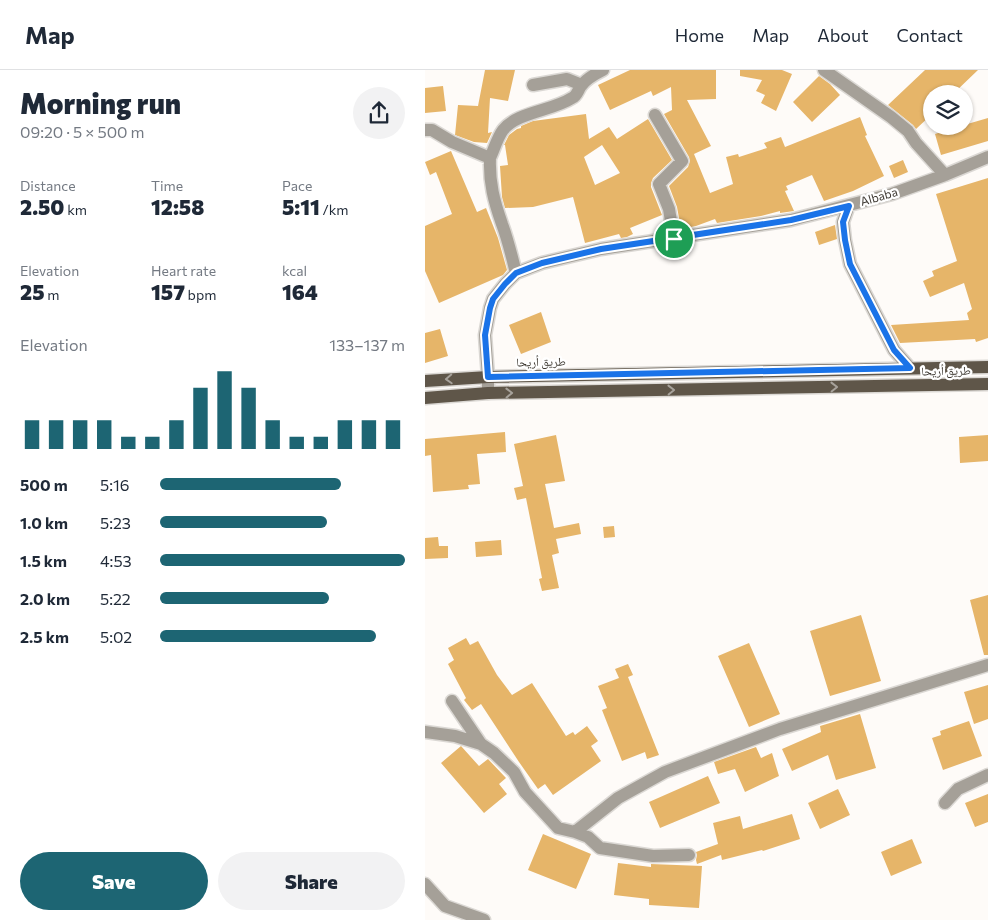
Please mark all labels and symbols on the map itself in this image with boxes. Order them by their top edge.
street label: Albaba [858,184,899,208]
pin [653,218,695,260]
street label: طريق أريحا [516,354,566,370]
street label: طريق أريحا [921,363,971,379]
one-way arrow [445,373,453,384]
one-way arrow [830,382,838,392]
one-way arrow [668,385,675,395]
one-way arrow [505,388,513,398]

